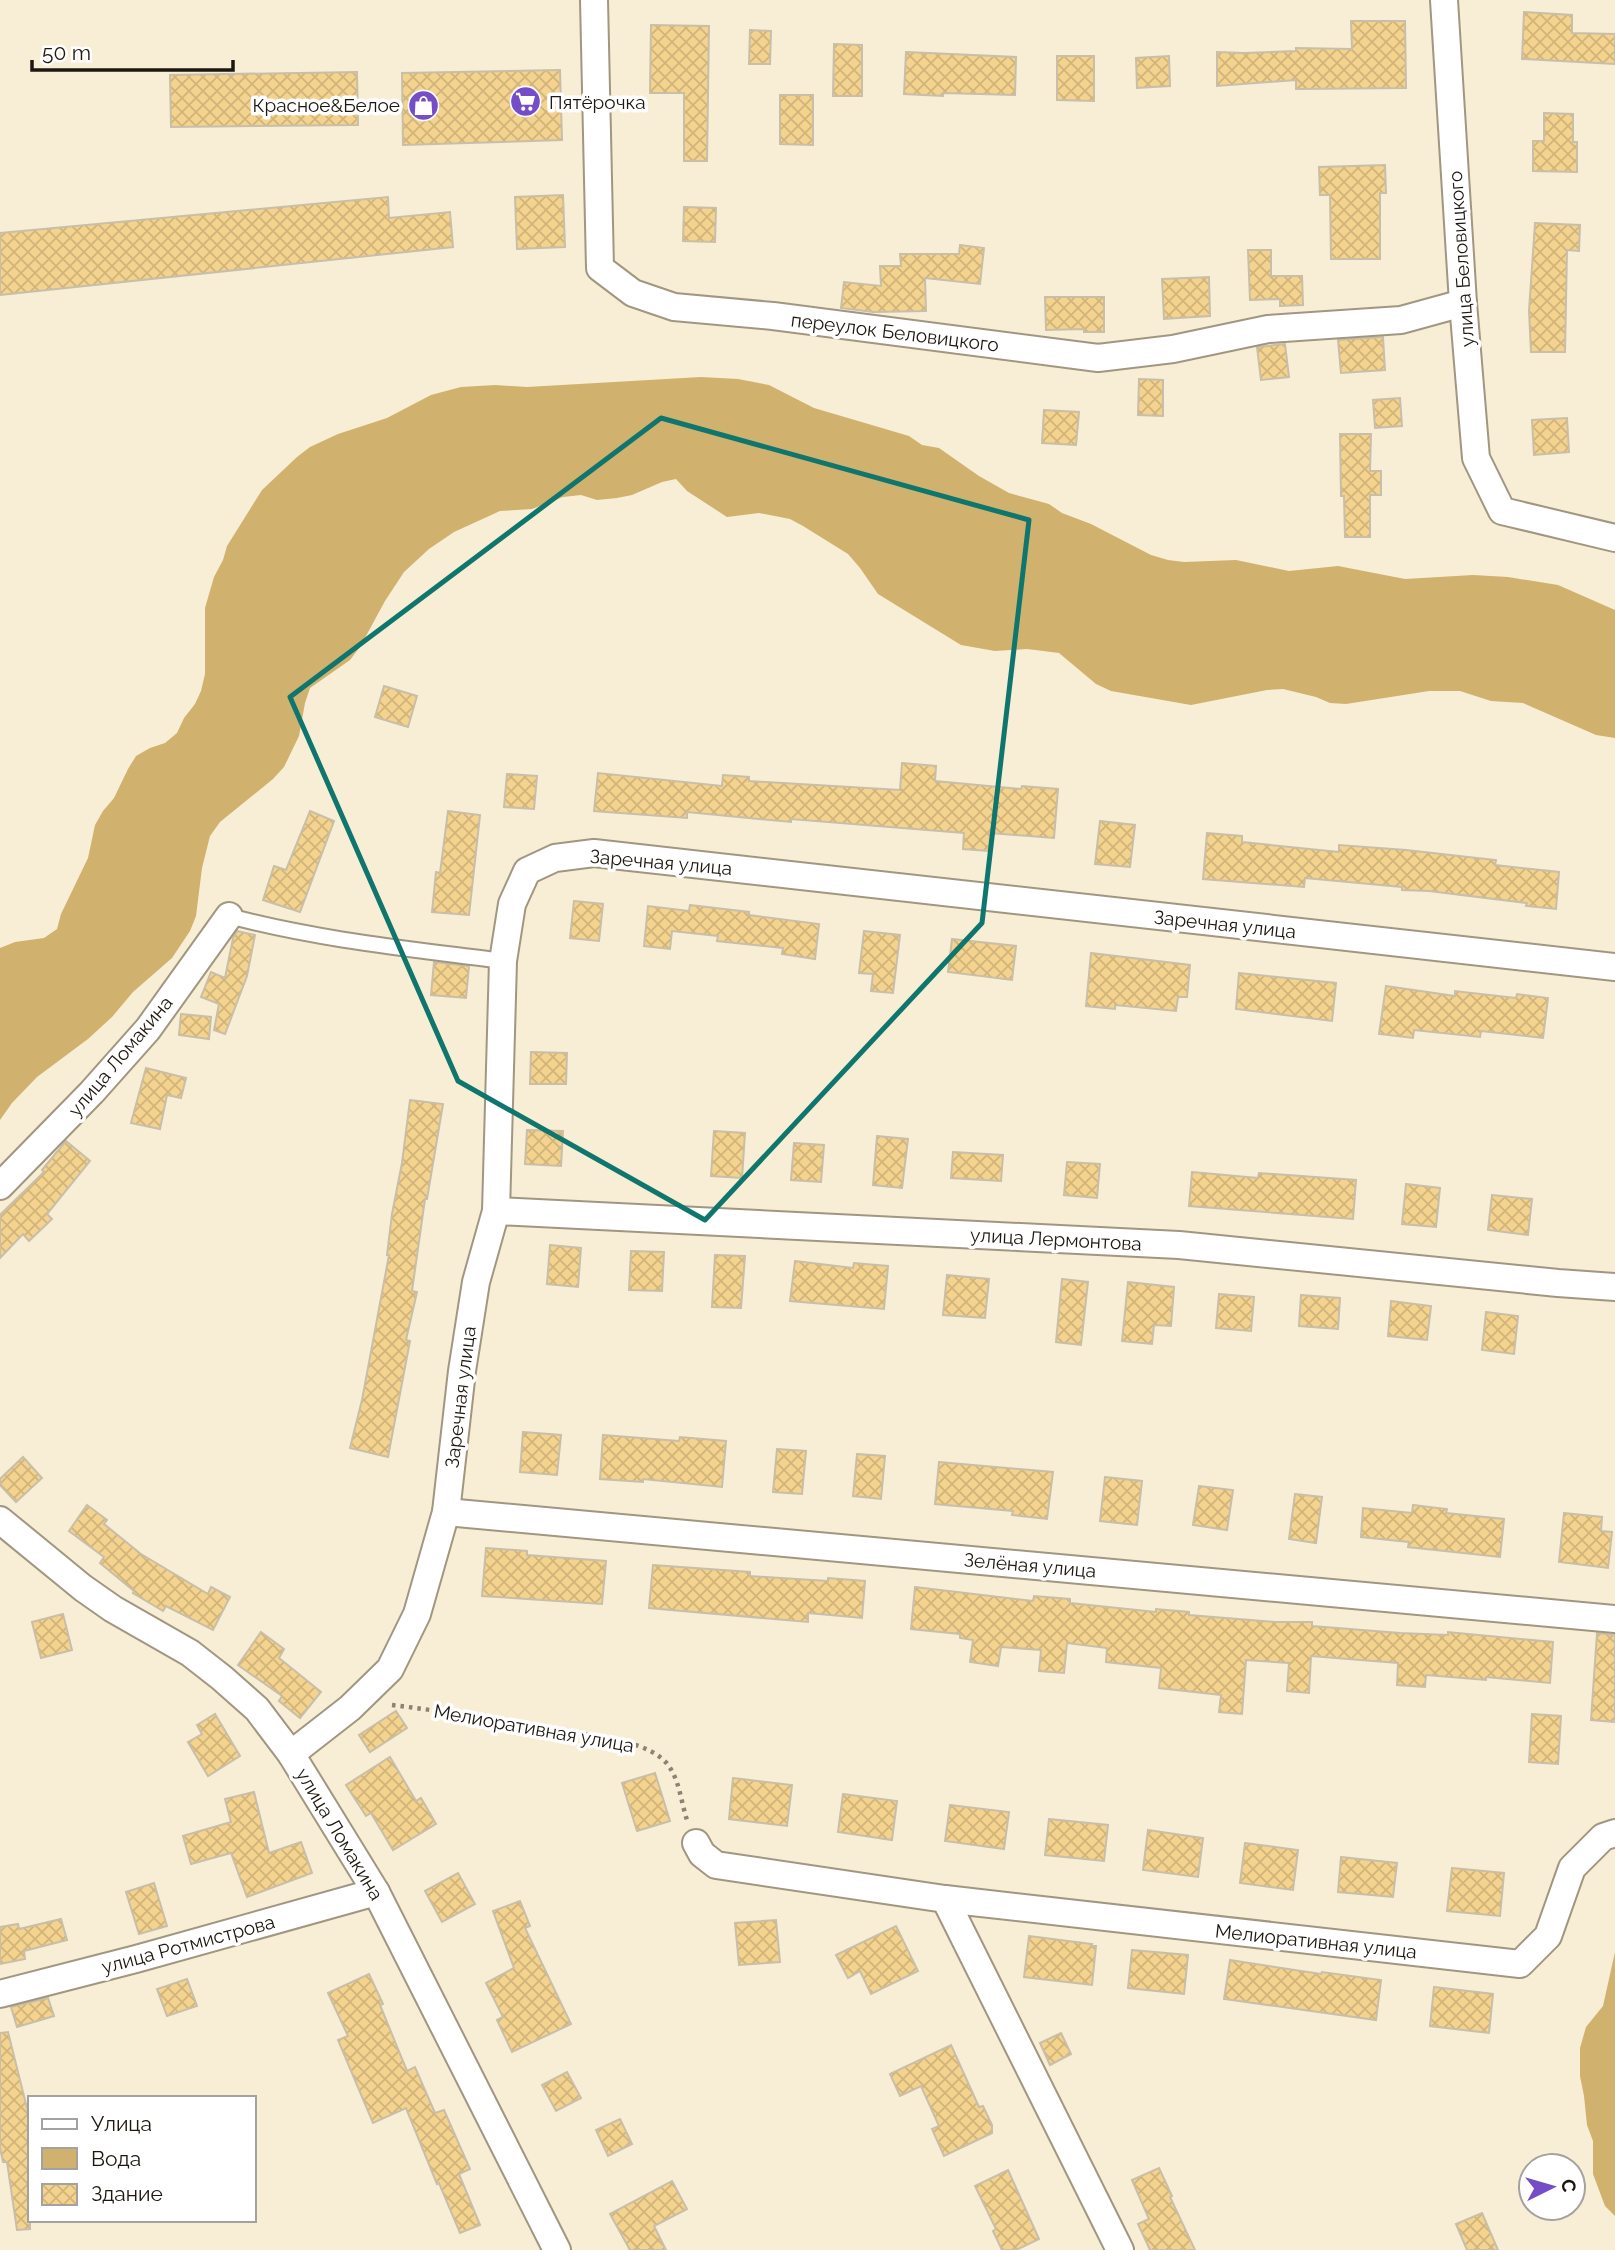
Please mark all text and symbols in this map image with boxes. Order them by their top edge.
scale bar [32,28,233,72]
text: 50 m [42,40,91,65]
supermarket icon: Пятёрочка [509,85,543,119]
shop icon: Красное&Белое [406,88,440,122]
place label: Пятёрочка [549,91,646,113]
place label: Красное&Белое [252,94,400,116]
street label: улица Беловицкого [1444,170,1478,348]
street label: переулок Беловицкого [790,308,1000,356]
street label: Заречная улица [589,845,733,879]
street label: Заречная улица [1153,906,1297,942]
street label: улица Ломакина [63,991,177,1121]
street label: улица Лермонтова [970,1224,1142,1254]
street label: Заречная улица [440,1325,480,1469]
street label: Зелёная улица [963,1548,1097,1582]
street label: Мелиоративная улица [432,1700,636,1756]
street label: улица Ломакина [292,1764,388,1904]
street label: улица Ротмистрова [99,1910,277,1978]
street label: Мелиоративная улица [1214,1919,1418,1963]
legend [28,2096,256,2222]
text: Улица [91,2111,152,2136]
text: Вода [91,2146,141,2171]
north arrow [1517,2152,1587,2222]
text: С [1557,2178,1580,2193]
text: Здание [91,2181,163,2206]

